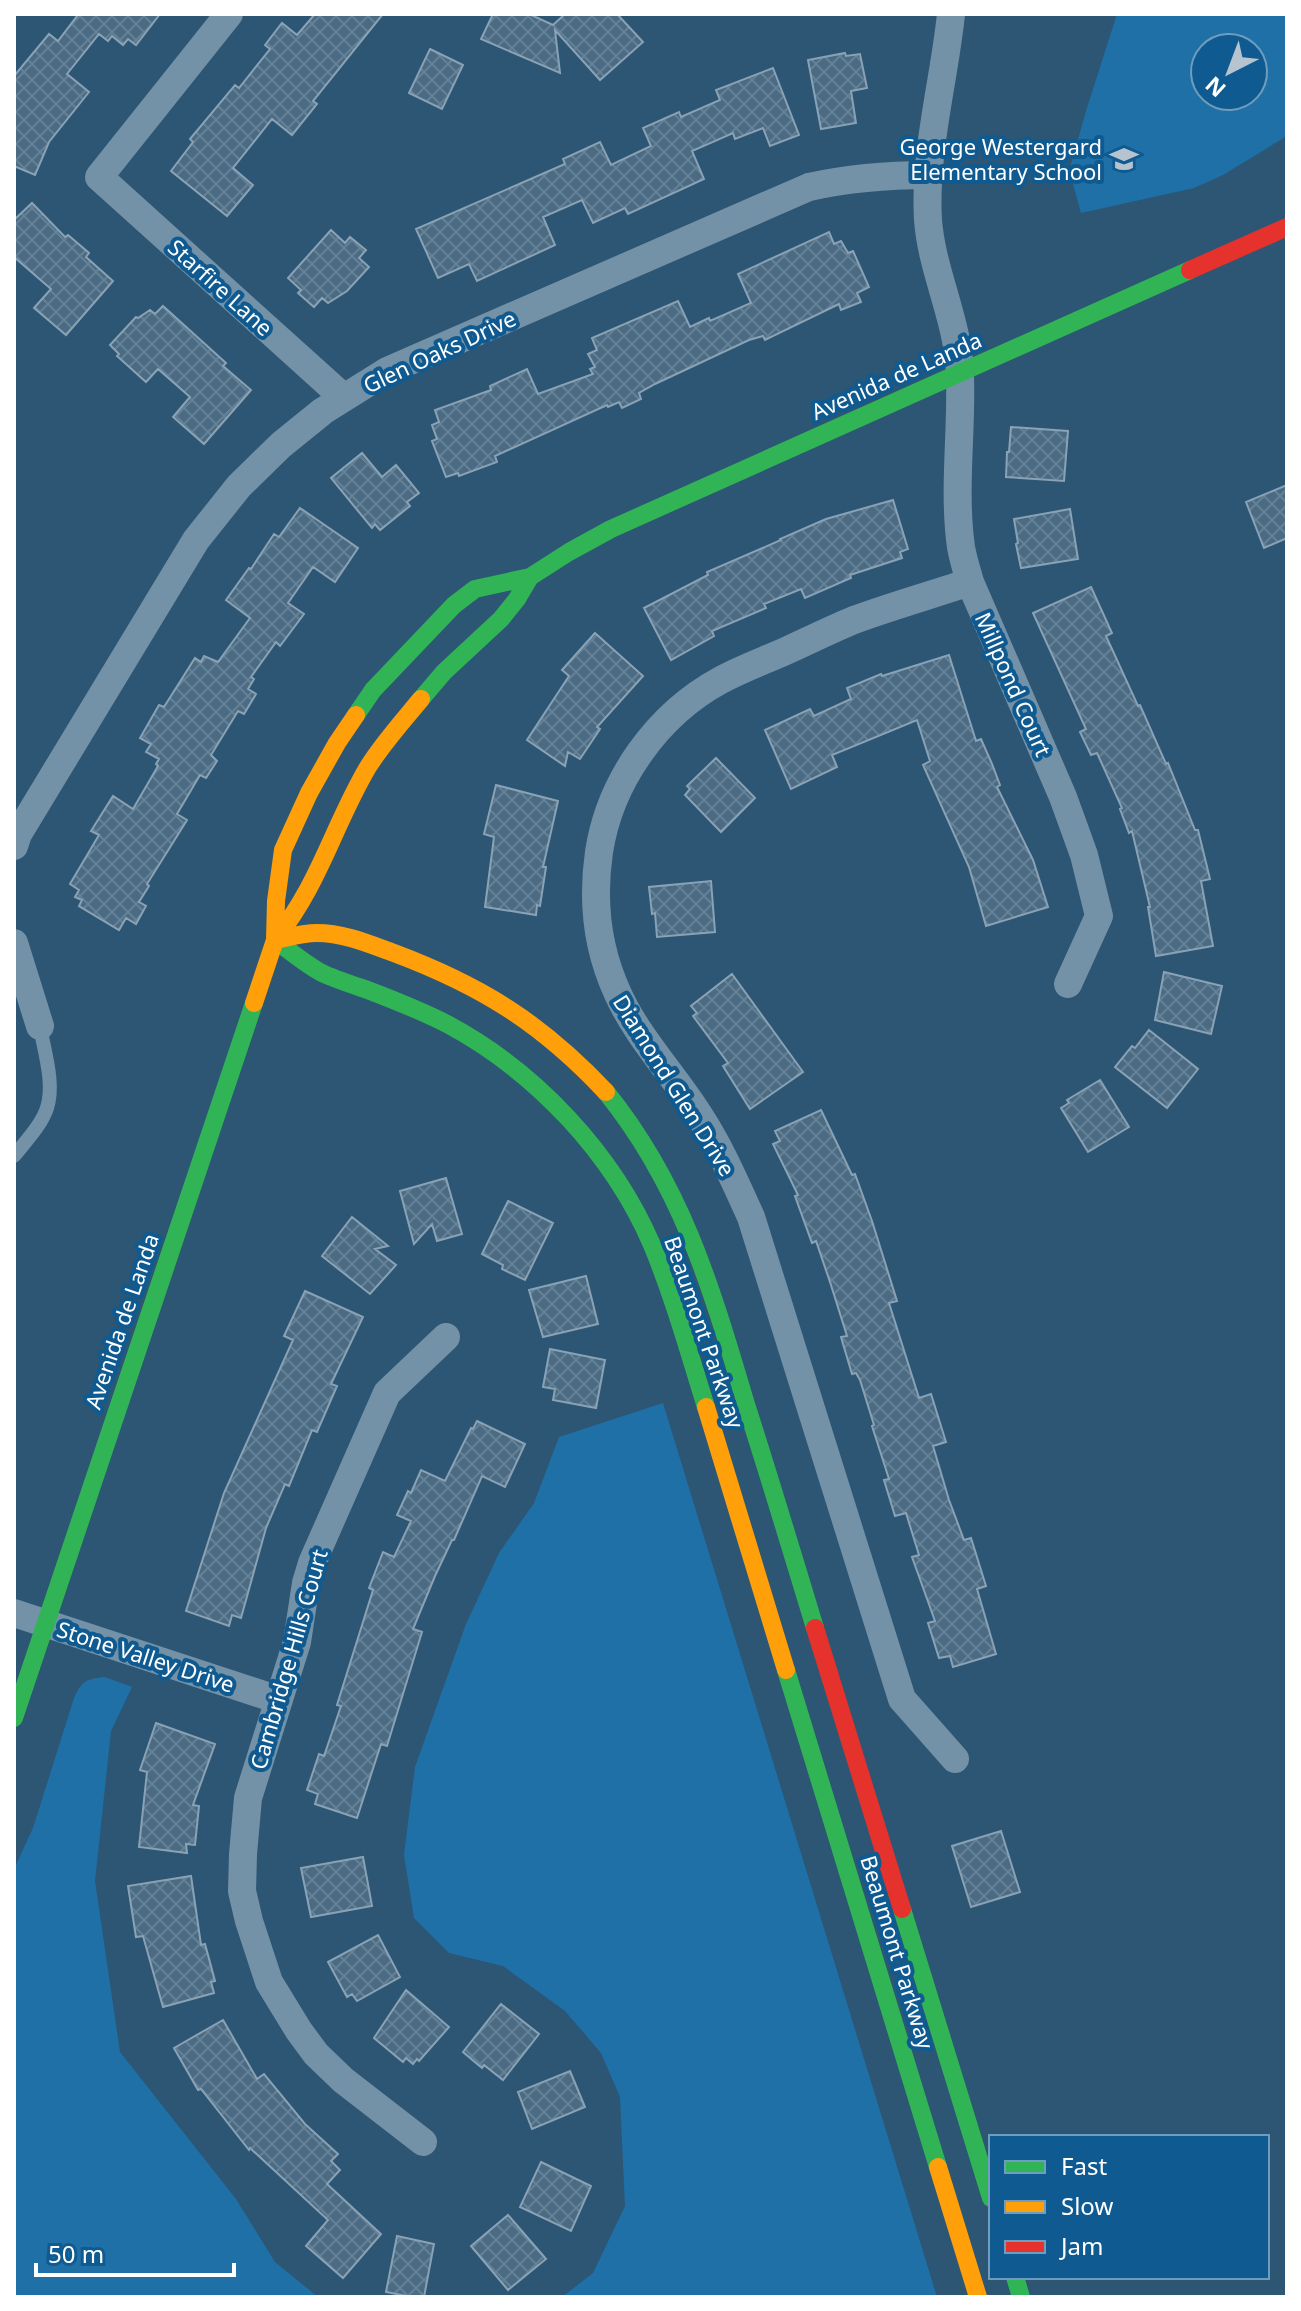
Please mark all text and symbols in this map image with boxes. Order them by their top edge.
north arrow [1189,32,1269,112]
text: N [1198,70,1232,105]
place label: George Westergard Elementary School [900,131,1102,186]
school or university icon: George Westergard Elementary School [1109,144,1139,174]
street label: Starfire Lane [162,232,280,342]
street label: Glen Oaks Drive [358,302,520,400]
street label: Avenida de Landa [806,324,986,426]
street label: Millpond Court [969,607,1059,761]
street label: Diamond Glen Drive [607,989,743,1181]
street label: Avenida de Landa [77,1229,165,1413]
street label: Beaumont Parkway [658,1232,752,1433]
street label: Cambridge Hills Court [242,1545,334,1773]
street label: Stone Valley Drive [53,1613,239,1699]
street label: Beaumont Parkway [854,1851,942,2053]
legend [989,2135,1269,2279]
text: Fast [1061,2149,1107,2182]
text: Slow [1061,2189,1113,2222]
scale bar [36,2227,234,2277]
text: Jam [1059,2229,1103,2262]
text: 50 m [48,2237,104,2270]

